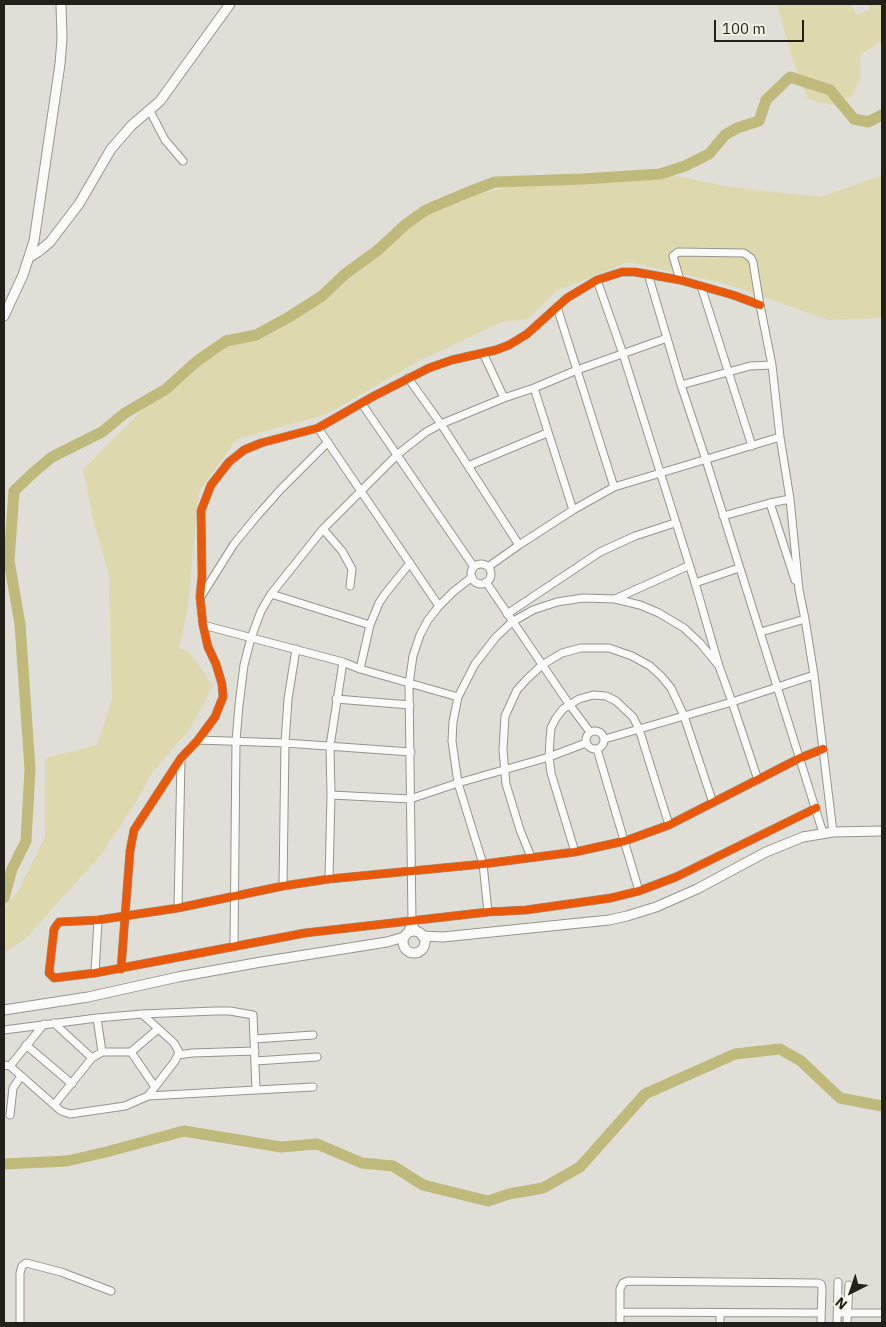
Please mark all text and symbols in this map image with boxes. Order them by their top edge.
scale bar [716,10,806,42]
text: 100 m [722,19,766,38]
north arrow [826,1267,876,1317]
text: N [831,1293,851,1313]

